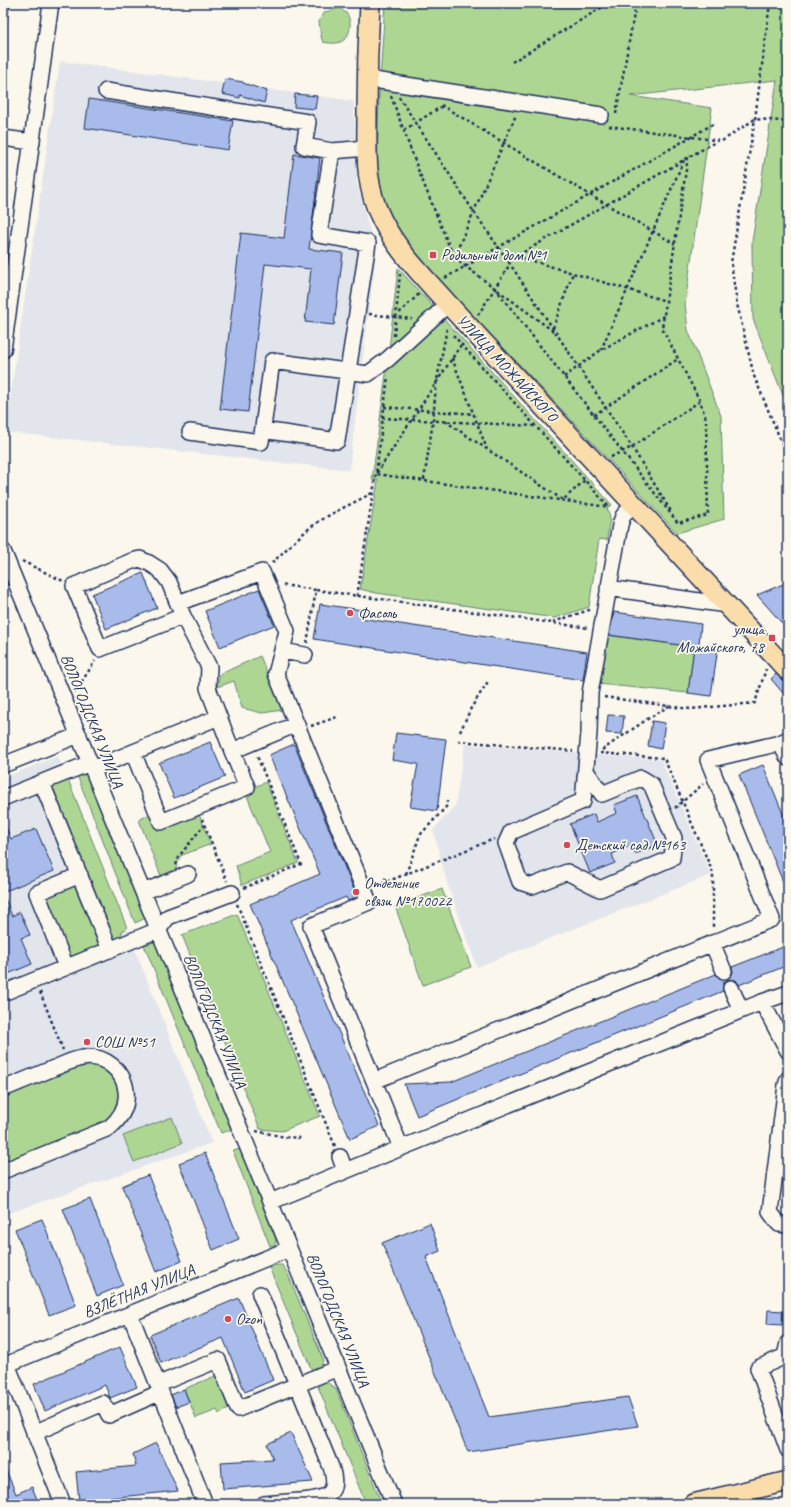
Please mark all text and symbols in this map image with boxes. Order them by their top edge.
place label: Родильный дом №1 [441,245,548,265]
marker: Родильный дом №1 [428,250,438,260]
street label: УЛИЦА МОЖАЙСКОГО [452,310,563,427]
place label: Фасоль [358,603,397,623]
marker: Фасоль [345,608,355,618]
place label: улица Можайского, 78 [677,619,766,657]
marker: улица Можайского, 78 [767,633,777,643]
street label: ВОЛОГОДСКАЯ УЛИЦА [56,651,128,792]
place label: Детский сад №163 [575,835,687,855]
marker: Детский сад №163 [562,840,572,850]
place label: Отделение связи №170022 [364,873,453,911]
marker: Отделение связи №170022 [351,887,361,897]
street label: ВОЛОГОДСКАЯ УЛИЦА [179,951,251,1092]
place label: СОШ №51 [95,1032,156,1052]
marker: СОШ №51 [82,1037,92,1047]
street label: ВОЛОГОДСКАЯ УЛИЦА [302,1250,374,1391]
street label: ВЗЛЁТНАЯ УЛИЦА [81,1259,198,1322]
place label: Ozon [236,1309,263,1329]
marker: Ozon [223,1314,233,1324]

